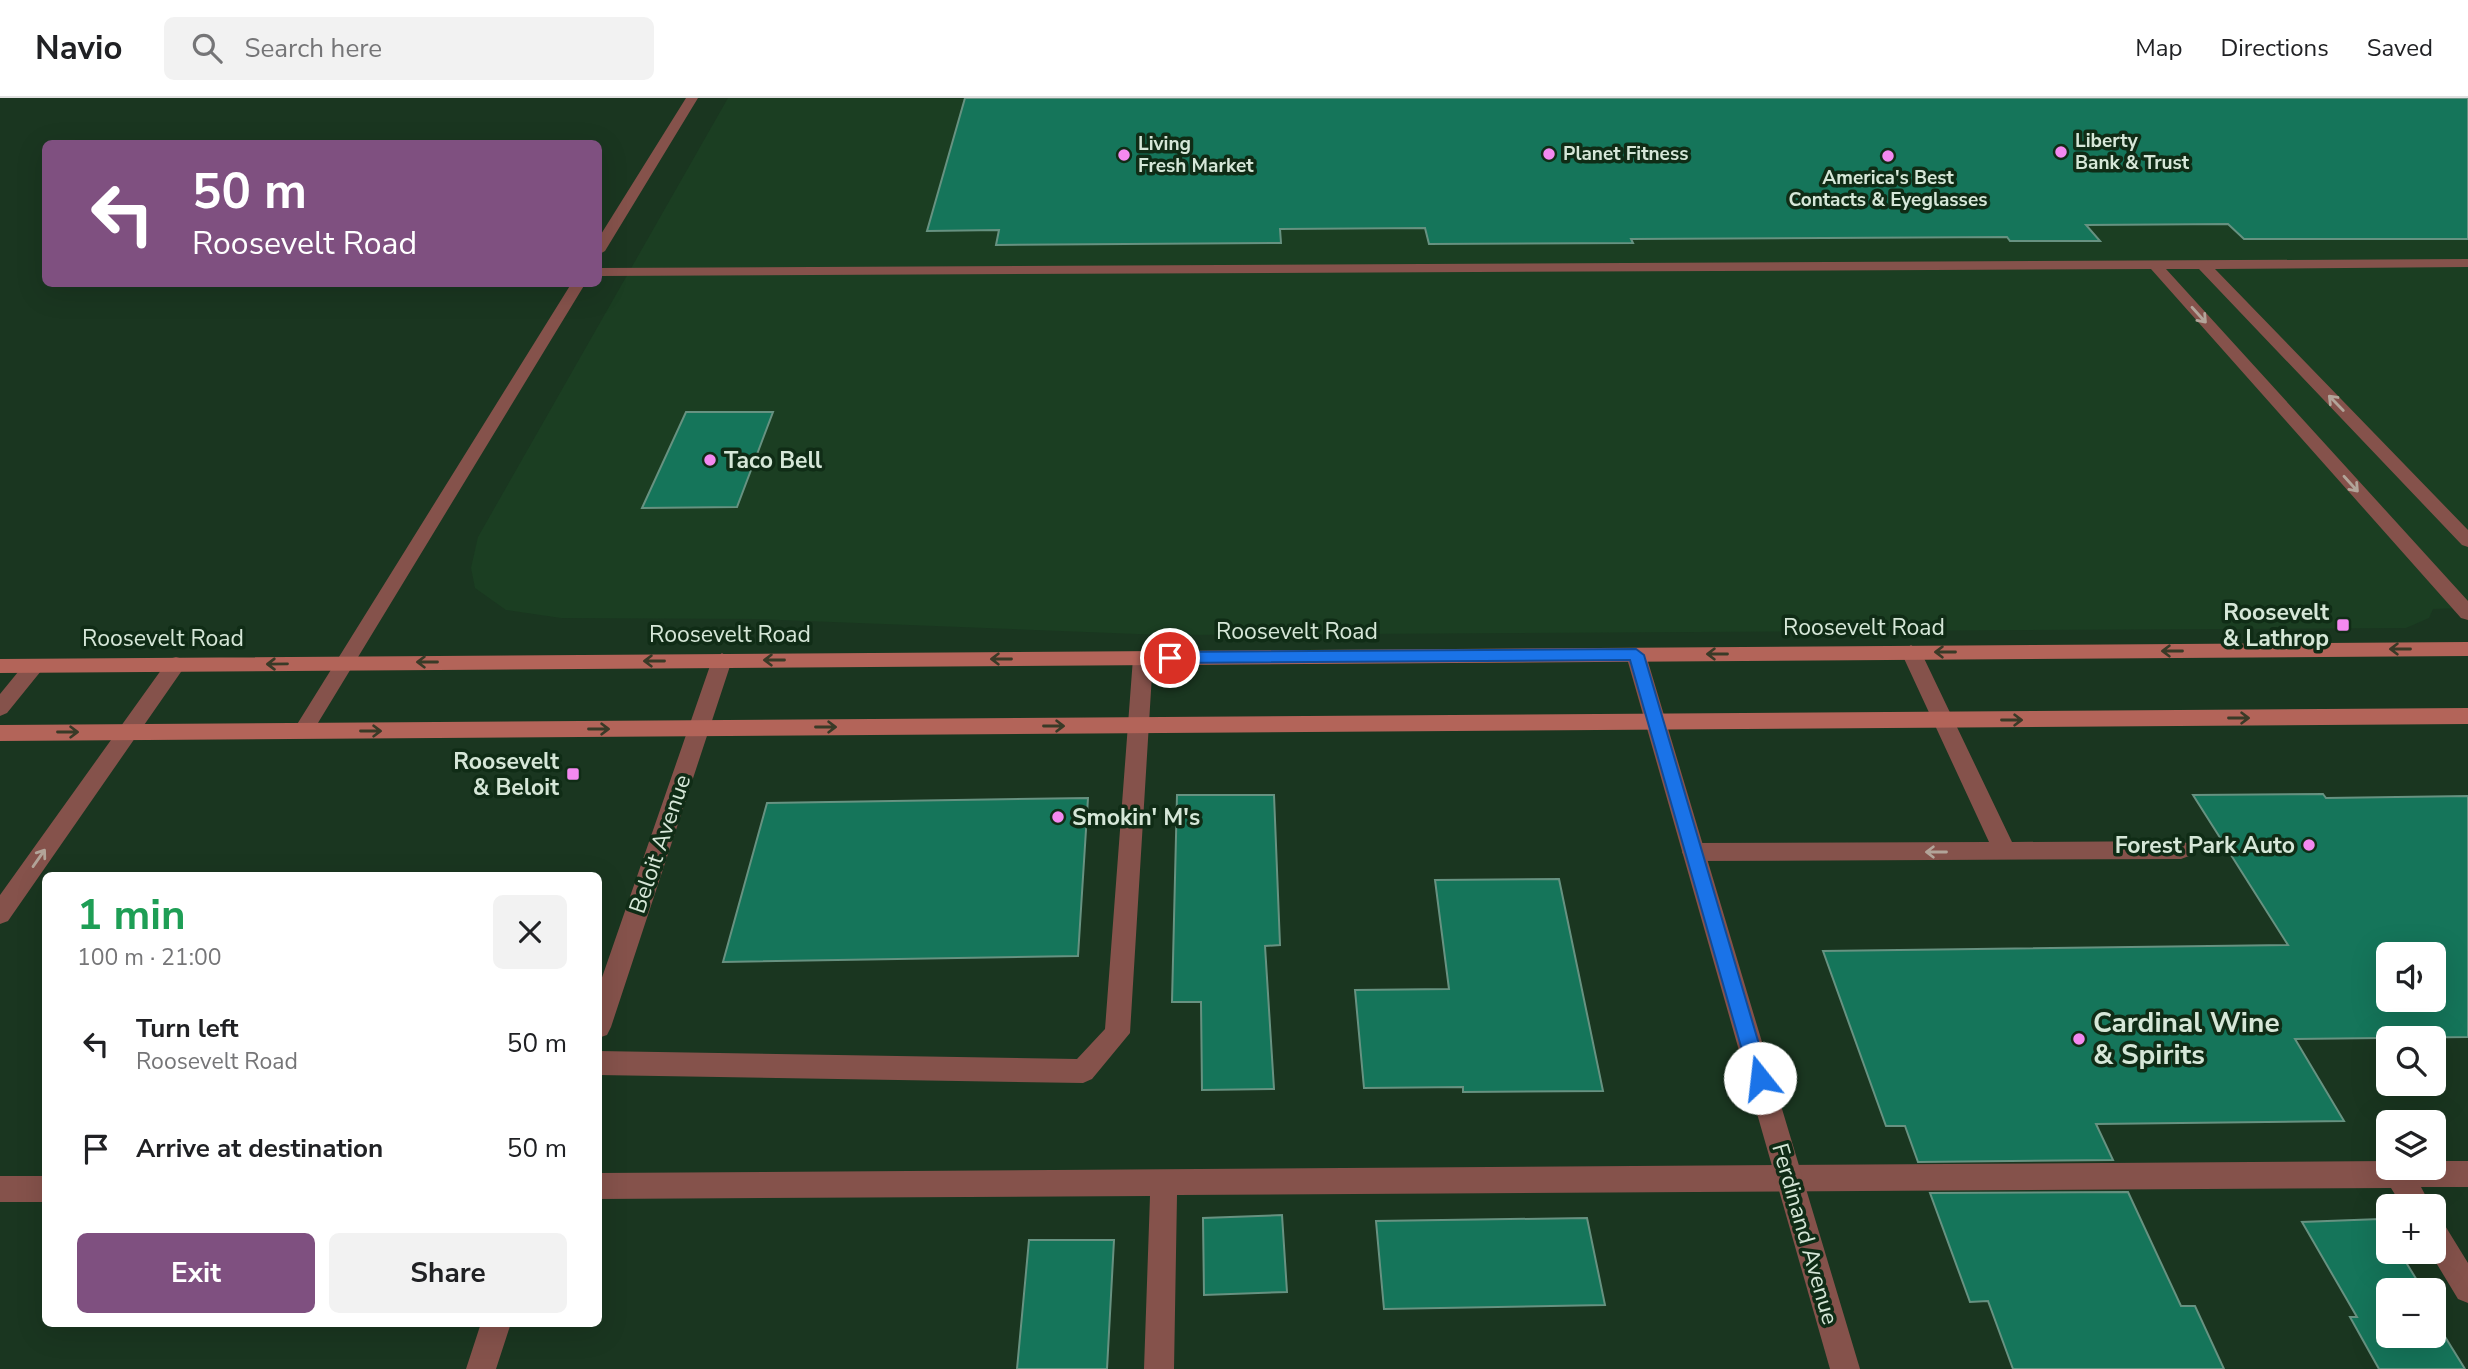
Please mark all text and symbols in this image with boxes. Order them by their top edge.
search box [164,17,654,80]
text: Navio [35,26,122,71]
icon: search [188,29,226,67]
text: Search here [244,31,382,66]
text: Map [2135,32,2182,64]
text: Directions [2220,32,2329,64]
text: Saved [2367,32,2433,64]
place label: Liberty Bank & Trust [2075,128,2190,176]
place label: Living Fresh Market [1138,131,1254,179]
place label: Planet Fitness [1563,141,1688,167]
marker: Liberty Bank & Trust [2053,144,2069,160]
marker: Planet Fitness [1541,146,1557,162]
marker: Living Fresh Market [1116,147,1132,163]
marker: America's Best Contacts & Eyeglasses [1880,148,1896,164]
text: 50 m [192,158,307,225]
place label: America's Best Contacts & Eyeglasses [1789,165,1987,213]
icon: left [77,168,168,259]
text: Roosevelt Road [192,222,417,265]
one-way arrow [2191,306,2207,324]
one-way arrow [2328,395,2345,412]
place label: Taco Bell [724,445,823,476]
marker: Taco Bell [702,452,718,468]
one-way arrow [2343,475,2359,493]
place label: Roosevelt & Lathrop [2222,597,2329,654]
street label: Roosevelt Road [1783,612,1945,643]
street label: Roosevelt Road [1216,616,1378,647]
marker: Roosevelt & Lathrop [2335,617,2351,633]
street label: Roosevelt Road [649,619,811,650]
street label: Roosevelt Road [82,623,244,654]
pin [1140,628,1200,688]
icon: arrive [1151,639,1189,677]
one-way arrow [2389,642,2412,656]
one-way arrow [2161,644,2184,657]
one-way arrow [1934,645,1957,659]
one-way arrow [1706,647,1729,661]
one-way arrow [990,652,1013,666]
one-way arrow [763,653,786,667]
one-way arrow [643,654,666,668]
one-way arrow [415,656,438,669]
one-way arrow [266,657,289,670]
one-way arrow [2227,711,2250,725]
one-way arrow [2000,713,2023,727]
one-way arrow [1042,719,1065,733]
one-way arrow [814,721,837,734]
one-way arrow [587,722,610,736]
one-way arrow [359,724,382,737]
one-way arrow [56,725,79,739]
place label: Roosevelt & Beloit [453,746,559,803]
marker: Roosevelt & Beloit [565,766,581,782]
street label: Beloit Avenue [622,770,698,918]
place label: Smokin' M's [1072,802,1200,833]
marker: Smokin' M's [1050,809,1066,825]
place label: Forest Park Auto [2115,830,2295,861]
marker: Forest Park Auto [2301,837,2317,853]
one-way arrow [1925,845,1948,858]
one-way arrow [32,849,46,868]
text: 1 min [77,887,186,944]
button: close [493,895,567,969]
text: 100 m · 21:00 [77,942,222,973]
map controls [2376,942,2446,1348]
button: sound [2376,942,2446,1012]
place label: Cardinal Wine & Spirits [2093,1004,2280,1074]
text: Turn left [136,1011,239,1046]
icon: left [77,1025,115,1063]
text: 50 m [507,1026,567,1061]
button: search [2376,1026,2446,1096]
marker: Cardinal Wine & Spirits [2071,1031,2087,1047]
position arrow [1723,1041,1797,1115]
text: Roosevelt Road [136,1046,298,1077]
button: layers [2376,1110,2446,1180]
icon: arrive [77,1130,115,1168]
text: Arrive at destination [136,1131,383,1166]
text: 50 m [507,1131,567,1166]
street label: Ferdinand Avenue [1764,1140,1846,1328]
button: + [2376,1194,2446,1264]
button: Exit [77,1233,315,1313]
button: Share [329,1233,567,1313]
button: − [2376,1278,2446,1348]

